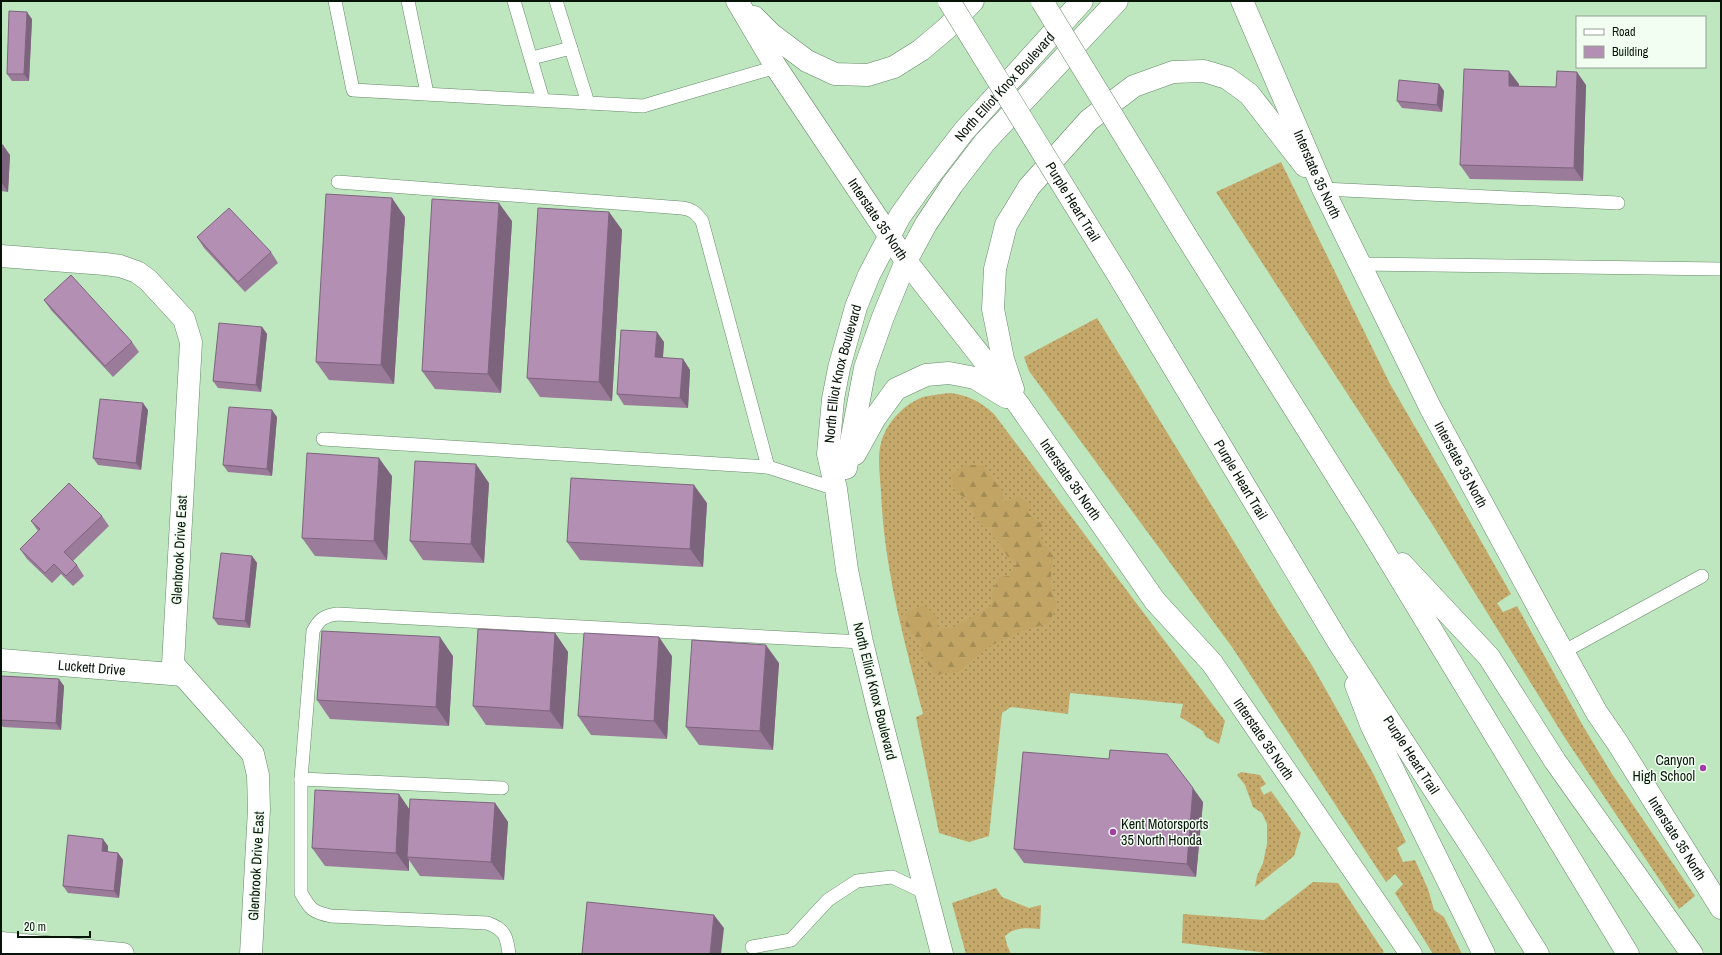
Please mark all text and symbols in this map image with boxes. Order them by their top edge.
legend [1576,16,1706,68]
text: Road [1612,24,1636,40]
street label: North Elliot Knox Boulevard [950,28,1058,145]
text: Building [1612,44,1649,60]
street label: Interstate 35 North [1290,127,1345,222]
street label: Purple Heart Trail [1042,159,1104,245]
street label: Interstate 35 North [844,175,912,264]
street label: North Elliot Knox Boulevard [820,302,865,444]
street label: Interstate 35 North [1431,418,1492,511]
street label: Interstate 35 North [1036,435,1105,524]
street label: Purple Heart Trail [1210,436,1272,523]
street label: Glenbrook Drive East [167,495,191,605]
street label: North Elliot Knox Boulevard [849,620,901,762]
street label: Luckett Drive [57,656,126,679]
street label: Interstate 35 North [1230,695,1298,783]
street label: Purple Heart Trail [1380,712,1444,798]
place label: Canyon High School [1632,751,1695,785]
marker: Canyon High School [1698,763,1708,773]
street label: Interstate 35 North [1644,793,1710,883]
street label: Glenbrook Drive East [244,811,268,921]
place label: Kent Motorsports 35 North Honda [1121,815,1209,849]
marker: Kent Motorsports 35 North Honda [1108,827,1118,837]
scale bar [18,913,90,939]
text: 20 m [24,919,46,935]

